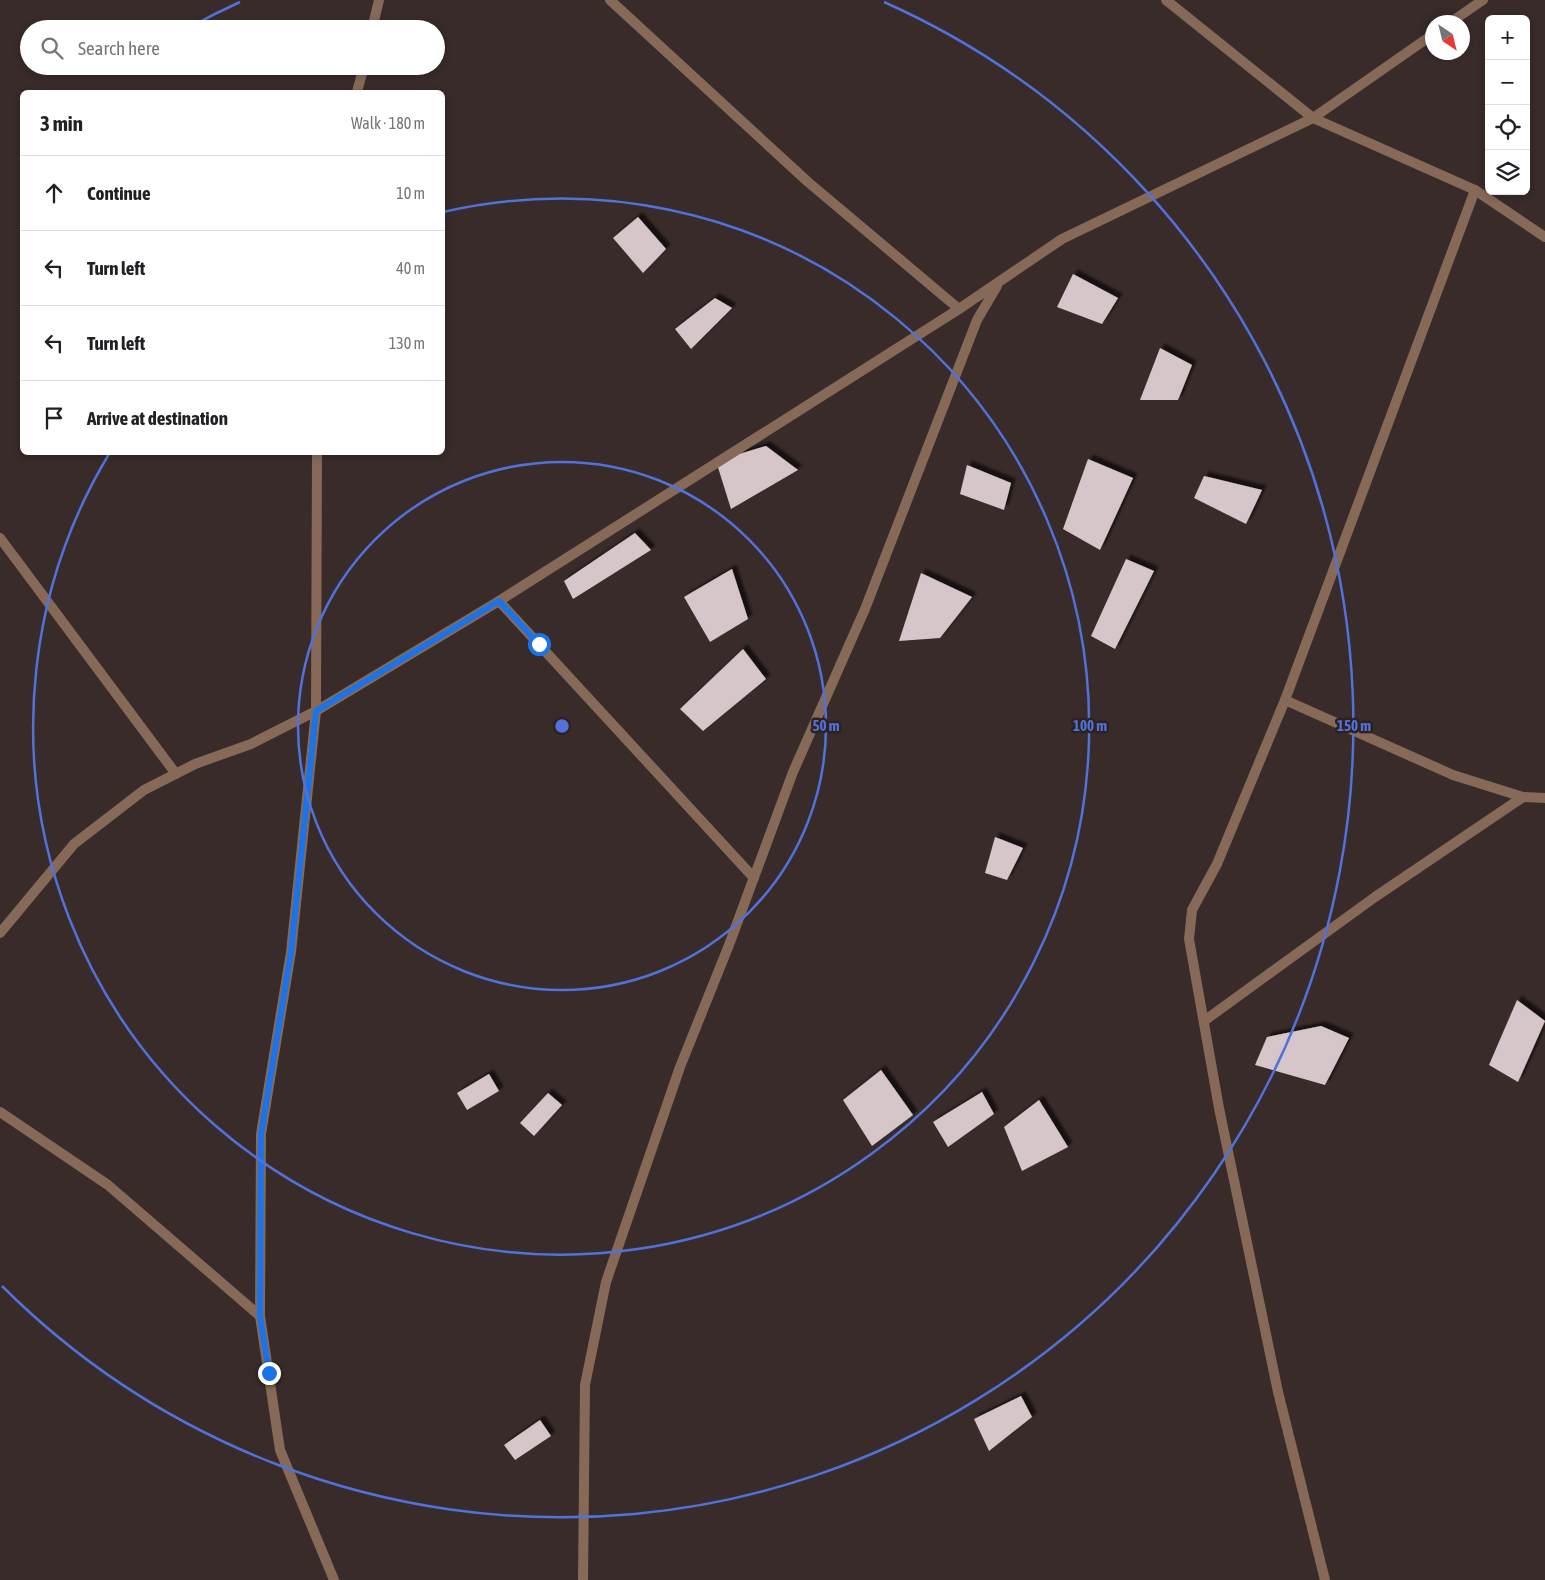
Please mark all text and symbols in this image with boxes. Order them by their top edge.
north arrow [1425,15,1470,60]
map controls [1485,15,1530,195]
button: + [1485,15,1530,60]
search box [20,20,445,75]
icon: search [38,34,66,62]
text: Search here [78,37,160,59]
button: − [1485,60,1530,105]
button: locate [1485,105,1530,150]
text: 3 min [40,111,83,135]
text: Walk · 180 m [351,114,425,132]
button: layers [1485,150,1530,195]
icon: ahead [40,179,68,207]
text: Continue [87,182,151,204]
text: 10 m [396,184,425,202]
icon: left [40,254,68,282]
text: Turn left [87,257,145,279]
text: 40 m [396,259,425,277]
icon: left [40,329,68,357]
text: Turn left [87,332,145,354]
text: 130 m [389,334,425,352]
icon: arrive [40,404,68,432]
text: Arrive at destination [87,407,228,429]
route start [528,633,551,656]
centre of rings [553,717,571,735]
text: 50 m [813,717,840,734]
text: 100 m [1073,717,1107,734]
text: 150 m [1337,717,1371,734]
route end [258,1362,281,1385]

